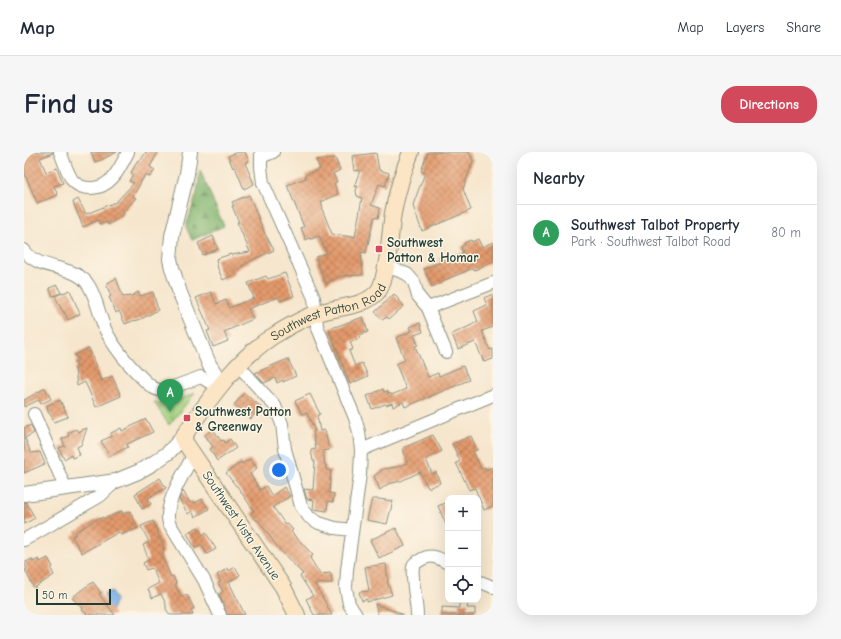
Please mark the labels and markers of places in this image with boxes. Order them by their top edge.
place label: Southwest Patton & Homar [387,235,479,265]
marker: Southwest Patton & Homar [374,244,384,254]
pin: A [157,379,183,412]
place label: Southwest Patton & Greenway [195,404,291,434]
marker: Southwest Patton & Greenway [182,413,192,423]

